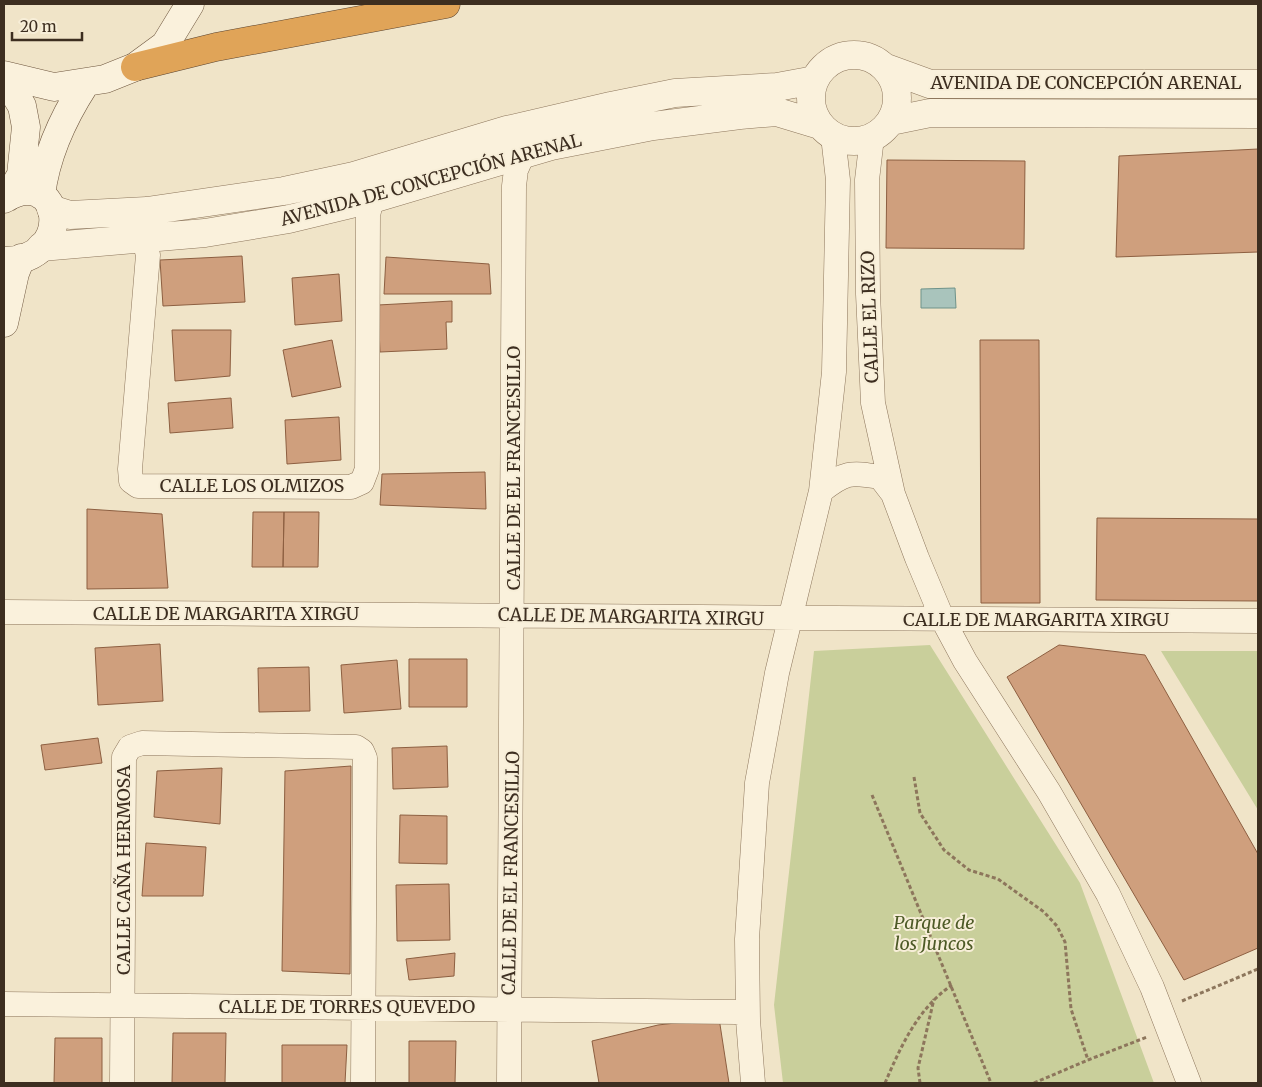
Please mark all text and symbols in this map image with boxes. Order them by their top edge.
scale bar [12,10,82,42]
text: 20 m [20,17,57,36]
street label: AVENIDA DE CONCEPCIÓN ARENAL [930,71,1241,94]
street label: AVENIDA DE CONCEPCIÓN ARENAL [277,128,584,231]
street label: CALLE EL RIZO [856,250,883,384]
street label: CALLE DE EL FRANCESILLO [502,346,525,590]
street label: CALLE LOS OLMIZOS [160,474,345,497]
street label: CALLE DE MARGARITA XIRGU [93,602,360,625]
street label: CALLE DE MARGARITA XIRGU [498,603,765,630]
street label: CALLE DE MARGARITA XIRGU [903,608,1170,631]
street label: CALLE DE EL FRANCESILLO [497,751,524,995]
street label: CALLE CAÑA HERMOSA [112,765,135,975]
park label: Parque de los Juncos [894,911,974,955]
street label: CALLE DE TORRES QUEVEDO [219,995,475,1018]

